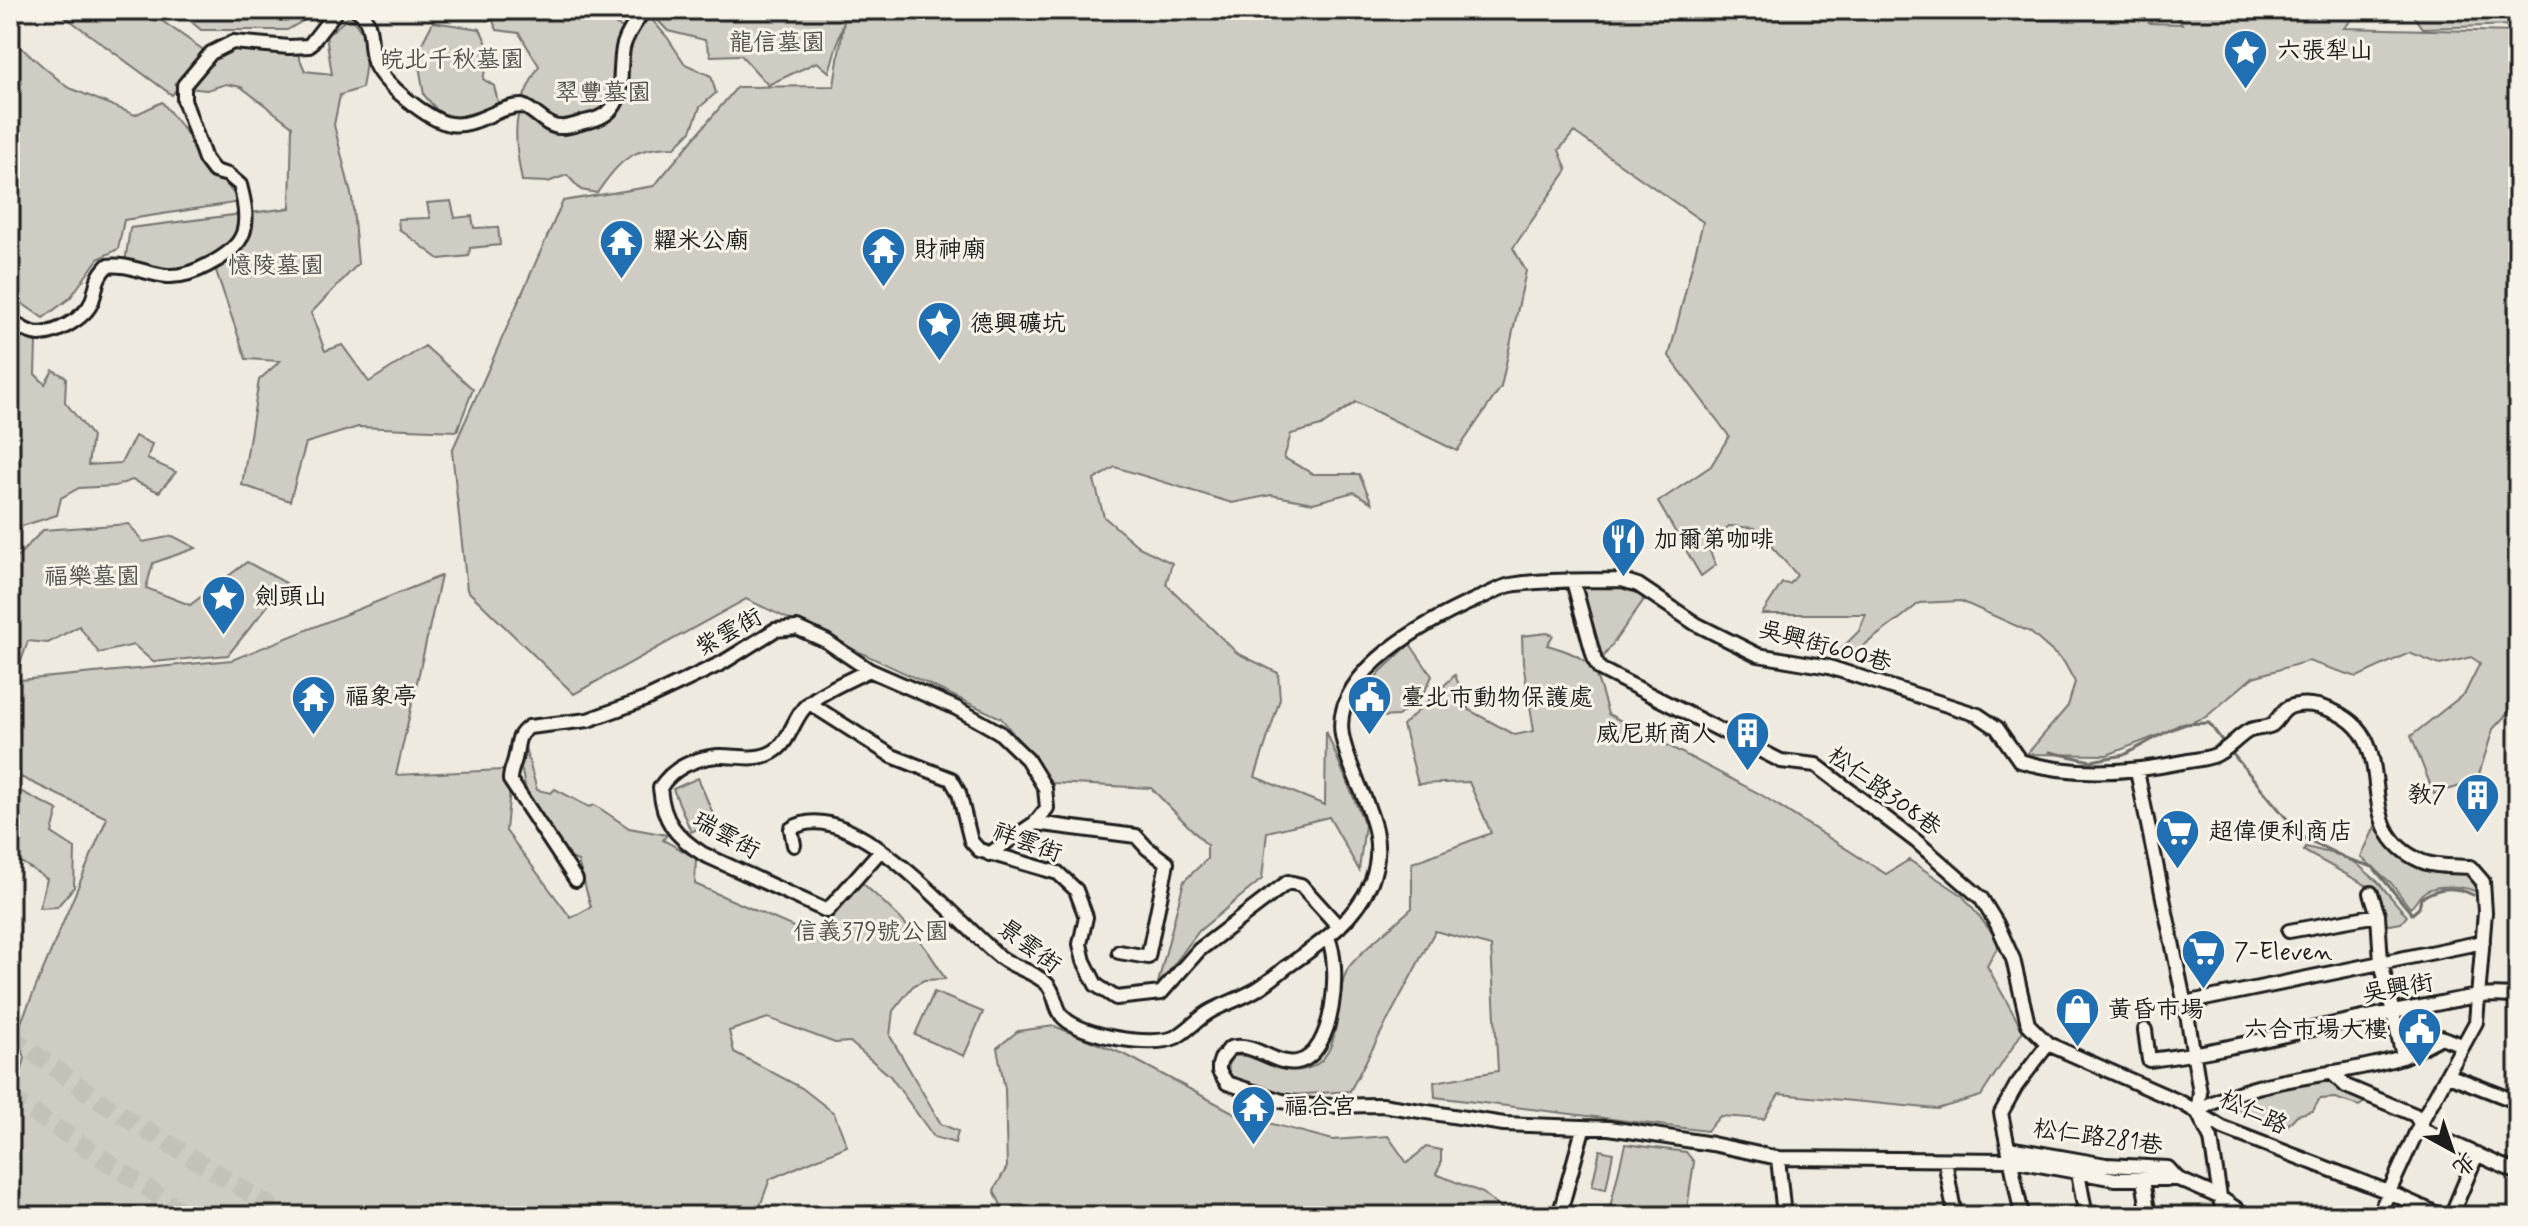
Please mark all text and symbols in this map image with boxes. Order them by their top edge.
place icon: 六張犁山 [2222,27,2270,90]
park label: 龍信墓園 [729,28,825,59]
place label: 六張犁山 [2277,36,2373,67]
park label: 皖北千秋墓園 [380,45,524,76]
park label: 翠豐墓園 [555,78,651,109]
temple icon: 糶米公廟 [598,217,646,280]
place label: 糶米公廟 [653,226,749,257]
temple icon: 財神廟 [859,226,907,289]
place label: 財神廟 [914,235,986,266]
park label: 憶陵墓園 [228,251,324,282]
place icon: 德興礦坑 [915,300,963,363]
place label: 德興礦坑 [970,309,1066,340]
restaurant icon: 加爾第咖啡 [1599,516,1647,579]
place label: 加爾第咖啡 [1654,525,1774,556]
park label: 福樂墓園 [44,562,140,593]
place icon: 劍頭山 [200,573,248,636]
place label: 劍頭山 [255,582,327,613]
street label: 紫雲街 [690,602,768,664]
street label: 吳興街600巷 [1755,614,1895,680]
temple icon: 福象亭 [290,673,338,736]
public building icon: 臺北市動物保護處 [1346,674,1394,737]
place label: 福象亭 [345,682,417,713]
place label: 臺北市動物保護處 [1401,683,1593,714]
building icon: 威尼斯商人 [1723,710,1771,773]
place label: 威尼斯商人 [1596,719,1716,750]
street label: 松仁路308巷 [1821,740,1947,844]
building icon: 教7 [2453,771,2501,834]
place label: 教7 [2407,780,2446,811]
street label: 瑞雲街 [687,805,765,867]
supermarket icon: 超偉便利商店 [2154,808,2202,871]
street label: 祥雲街 [988,816,1066,870]
place label: 超偉便利商店 [2209,817,2353,848]
street label: 景雲街 [991,913,1067,981]
park label: 信義379號公園 [793,917,949,948]
supermarket icon: 7-Eleven [2179,928,2227,991]
place label: 7-Eleven [2234,937,2333,968]
street label: 吳興街 [2360,967,2436,1011]
shop icon: 黃昏市場 [2053,986,2101,1049]
place label: 黃昏市場 [2108,995,2204,1026]
public building icon: 六合市場大樓 [2395,1006,2443,1069]
place label: 六合市場大樓 [2244,1015,2388,1046]
temple icon: 福合宮 [1229,1083,1277,1146]
street label: 松仁路 [2214,1084,2292,1142]
place label: 福合宮 [1284,1092,1356,1123]
north arrow [2412,1110,2492,1190]
street label: 松仁路281巷 [2031,1114,2165,1162]
text: 北 [2446,1146,2481,1182]

